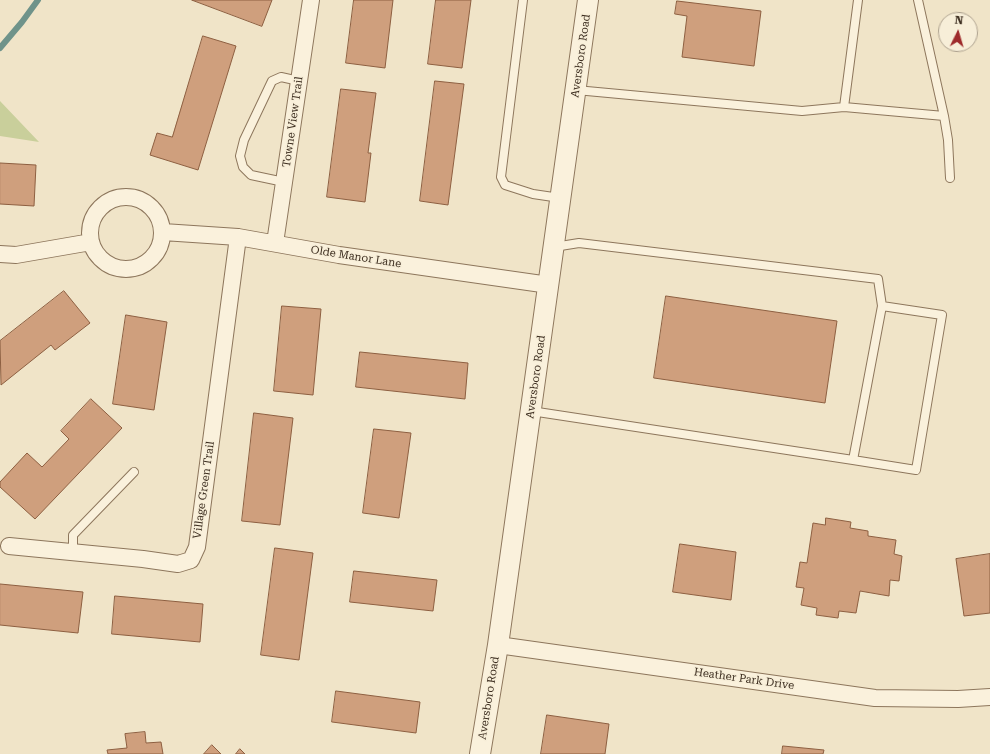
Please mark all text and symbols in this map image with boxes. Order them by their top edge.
north arrow [938,12,978,52]
street label: Aversboro Road [569,13,593,99]
text: N [954,14,964,27]
street label: Towne View Trail [280,76,306,168]
street label: Olde Manor Lane [310,243,402,271]
street label: Aversboro Road [524,334,548,420]
street label: Village Green Trail [191,440,217,540]
street label: Aversboro Road [476,655,502,741]
street label: Heather Park Drive [693,665,795,693]

